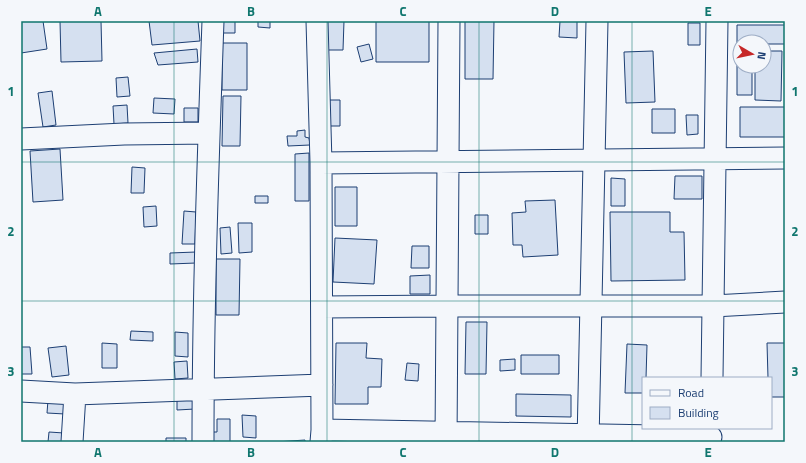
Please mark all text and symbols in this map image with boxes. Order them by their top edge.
text: A [94,1,102,21]
text: B [247,1,255,21]
text: C [399,1,407,21]
text: D [551,1,559,21]
text: E [704,1,712,21]
north arrow [732,34,772,74]
text: N [753,51,770,61]
text: 1 [7,81,15,101]
text: 1 [791,81,799,101]
text: 2 [7,221,15,241]
text: 2 [791,221,799,241]
text: 3 [7,361,15,381]
text: 3 [791,361,799,381]
legend [642,377,772,429]
text: Road [678,383,704,402]
text: Building [678,403,719,422]
text: A [94,442,102,462]
text: B [247,442,255,462]
text: C [399,442,407,462]
text: D [551,442,559,462]
text: E [704,442,712,462]

